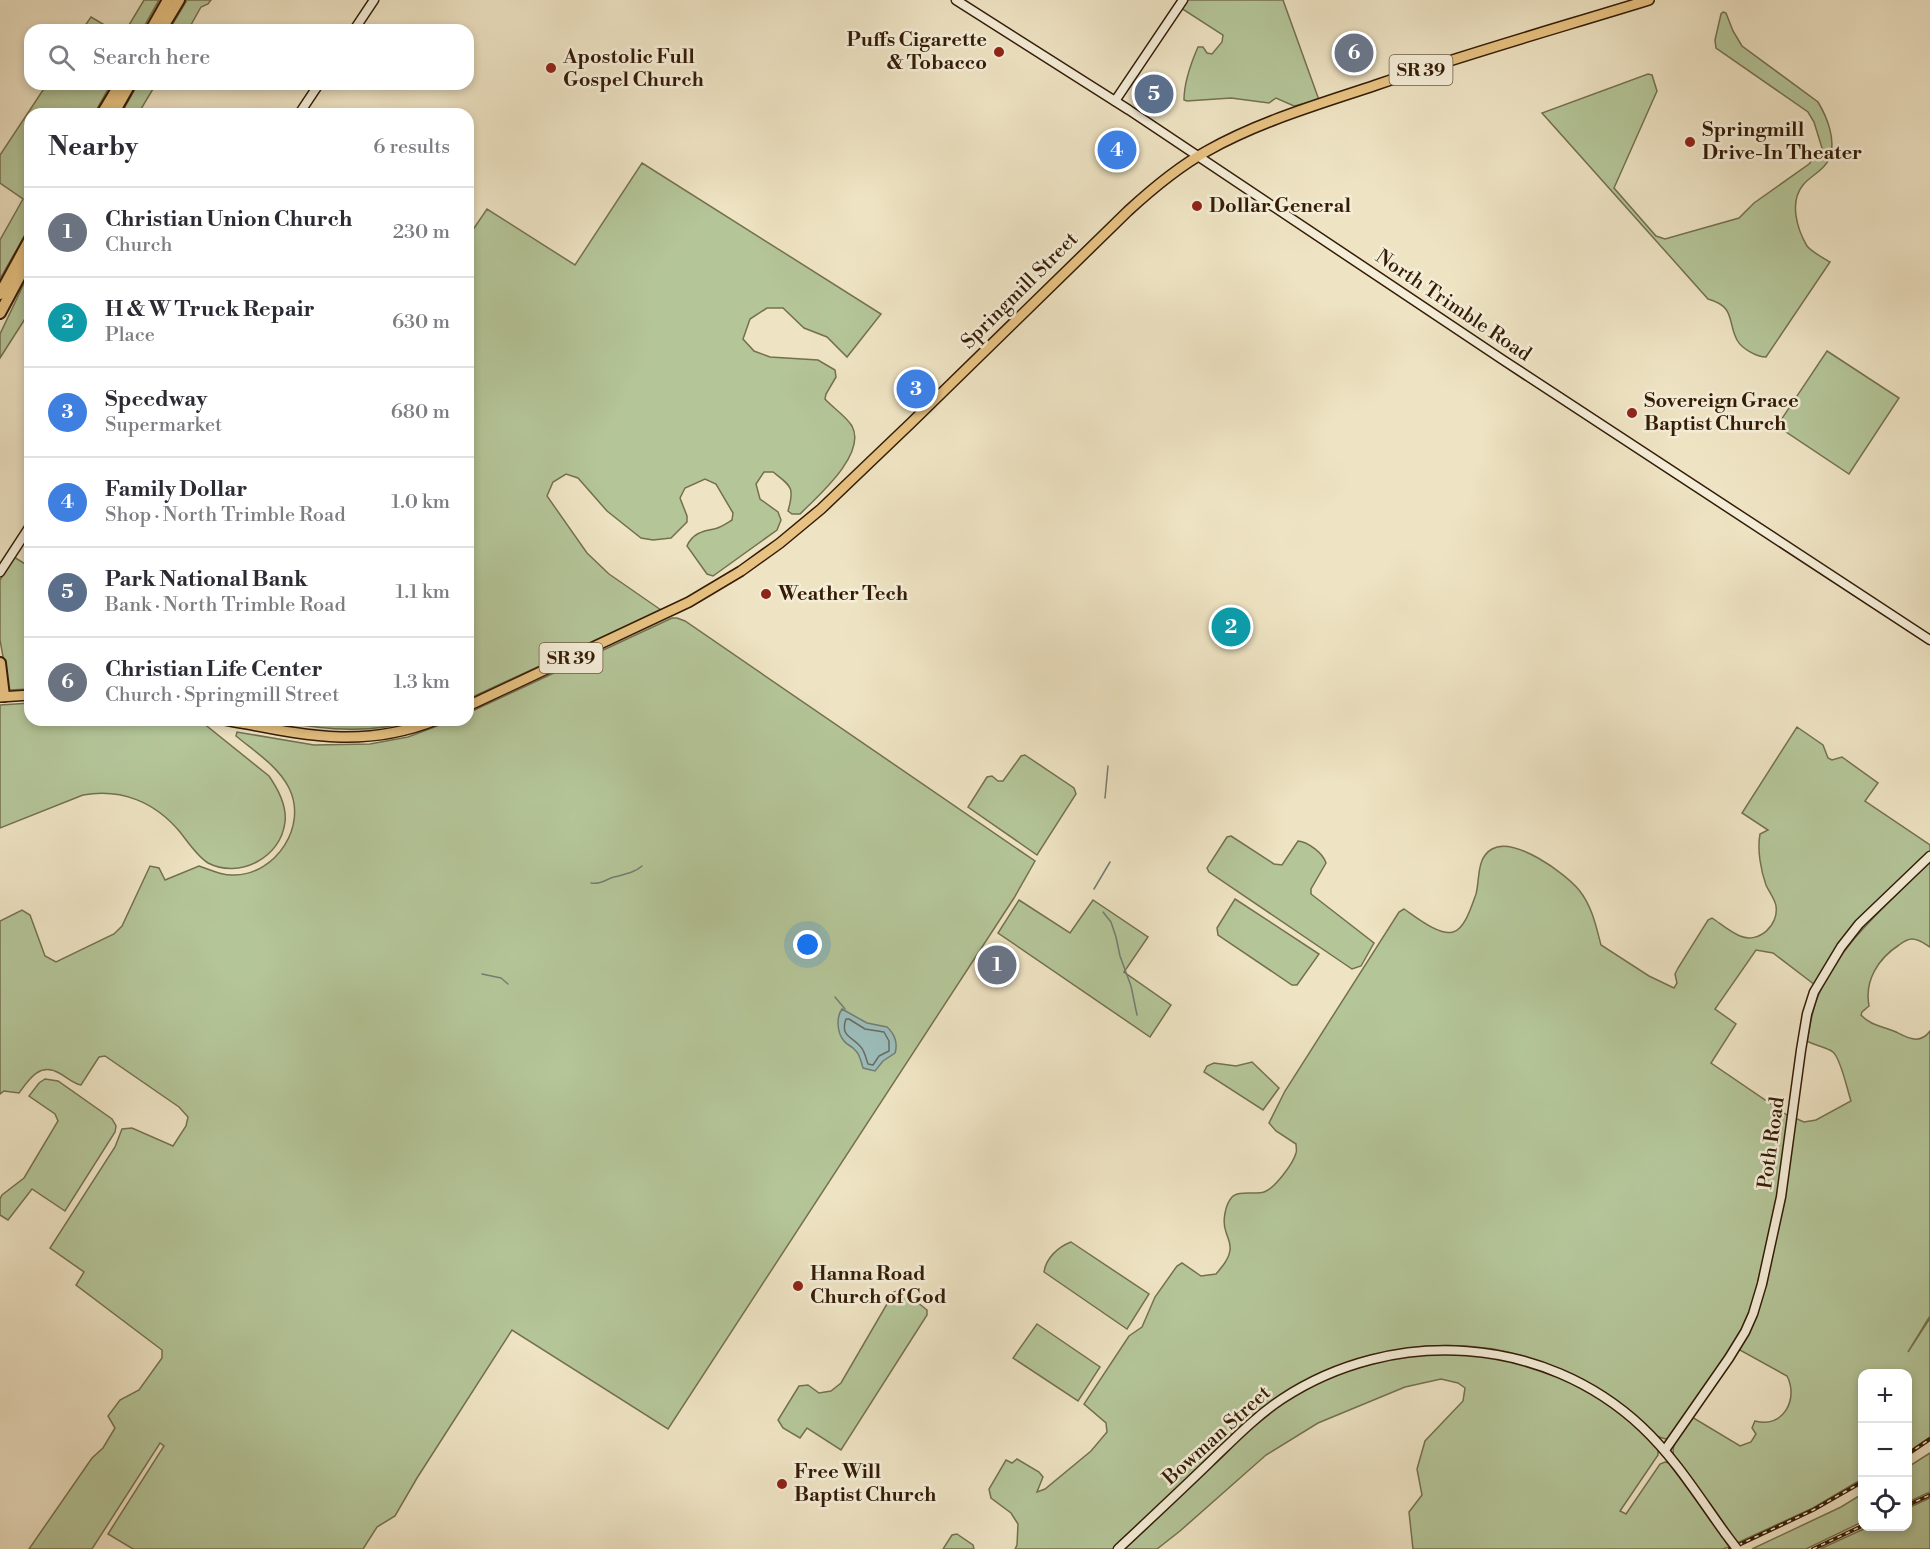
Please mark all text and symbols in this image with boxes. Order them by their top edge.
search box [24,24,474,90]
place label: Puffs Cigarette & Tobacco [846,28,987,76]
pin: 6 [1334,31,1374,76]
icon: search [45,41,78,74]
text: Search here [93,44,210,71]
place label: Apostolic Full Gospel Church [562,45,704,93]
marker: Puffs Cigarette & Tobacco [992,45,1006,59]
road number: SR 39 [1390,55,1452,85]
marker: Apostolic Full Gospel Church [544,61,558,75]
pin: 5 [1134,72,1174,116]
place label: Springmill Drive-In Theater [1702,118,1862,166]
pin: 4 [1098,128,1136,172]
text: Nearby [48,131,138,163]
text: 6 results [373,135,450,160]
marker: Springmill Drive-In Theater [1683,135,1697,149]
place label: Dollar General [1209,194,1351,219]
marker: Dollar General [1190,199,1204,213]
text: Christian Union Church [105,206,352,233]
text: 1 [63,220,72,245]
text: 230 m [393,220,450,245]
street label: Springmill Street [956,227,1084,355]
text: Church [105,233,172,258]
street label: North Trimble Road [1370,245,1536,368]
text: H & W Truck Repair [105,296,315,323]
text: 2 [61,310,74,335]
text: 630 m [392,310,450,335]
text: Place [105,323,155,348]
pin: 3 [896,366,936,412]
text: Speedway [105,386,207,413]
place label: Sovereign Grace Baptist Church [1644,389,1799,437]
text: 3 [61,400,74,425]
text: 680 m [391,400,450,425]
marker: Sovereign Grace Baptist Church [1625,406,1639,420]
text: Supermarket [105,413,222,438]
text: Family Dollar [105,476,247,503]
text: 4 [61,490,74,515]
text: 1.0 km [391,490,450,515]
text: Shop · North Trimble Road [105,503,346,528]
text: Park National Bank [105,566,308,593]
text: 5 [61,580,74,605]
text: 1.1 km [396,580,450,605]
place label: Weather Tech [777,582,909,607]
marker: Weather Tech [759,587,773,601]
text: Bank · North Trimble Road [105,593,346,618]
pin: 2 [1212,604,1250,650]
road number: SR 39 [540,643,602,673]
text: Christian Life Center [105,656,323,683]
text: 6 [61,670,74,695]
text: 1.3 km [393,670,450,695]
text: Church · Springmill Street [105,683,339,708]
your location [793,930,822,959]
pin: 1 [978,942,1016,988]
street label: Poth Road [1753,1095,1791,1191]
place label: Hanna Road Church of God [810,1262,947,1310]
marker: Hanna Road Church of God [791,1279,805,1293]
map controls [1858,1369,1912,1531]
button: + [1858,1369,1912,1423]
street label: Bowman Street [1157,1381,1276,1492]
button: − [1858,1423,1912,1477]
place label: Free Will Baptist Church [794,1460,937,1508]
marker: Free Will Baptist Church [775,1477,789,1491]
button: locate [1858,1477,1912,1531]

